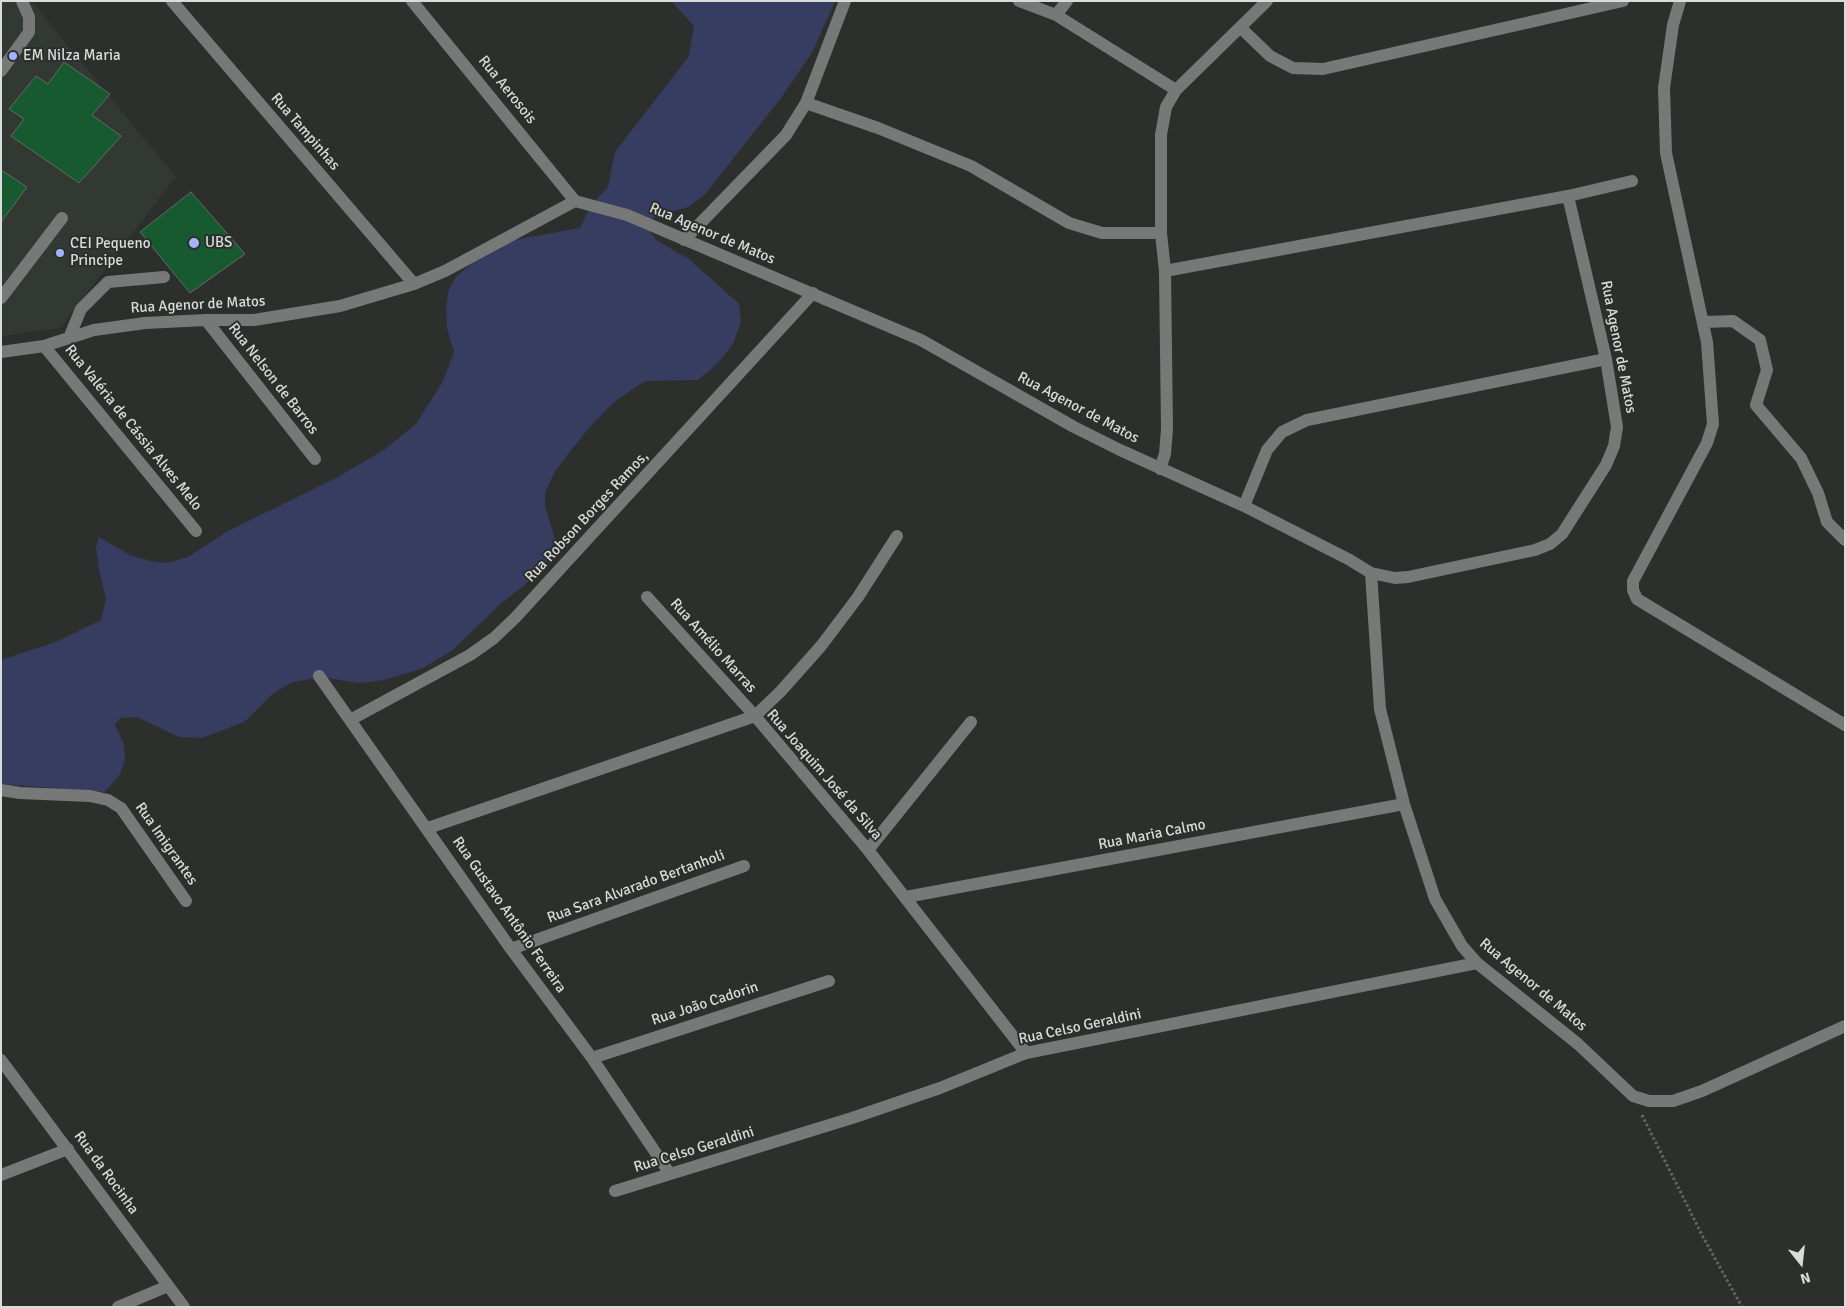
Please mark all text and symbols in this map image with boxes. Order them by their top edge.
place label: EM Nilza Maria [23,47,121,65]
marker: EM Nilza Maria [7,50,19,62]
street label: Rua Aerosois [474,52,540,128]
street label: Rua Tampinhas [267,90,343,174]
street label: Rua Agenor de Matos [646,199,778,269]
place label: UBS [205,234,232,252]
place label: CEI Pequeno Principe [70,235,150,270]
marker: UBS [187,236,201,250]
marker: CEI Pequeno Principe [54,247,66,259]
street label: Rua Agenor de Matos [1596,279,1640,415]
street label: Rua Agenor de Matos [130,292,266,318]
street label: Rua Nelson de Barros [224,320,322,438]
street label: Rua Valéria de Cássia Alves Melo [60,341,206,515]
street label: Rua Agenor de Matos [1014,368,1142,448]
street label: Rua Robson Borges Ramos, [522,448,652,586]
street label: Rua Amélio Marras [666,595,760,697]
street label: Rua Joaquim José da Silva [762,706,886,844]
street label: Rua Imigrantes [131,799,201,889]
street label: Rua Maria Calmo [1097,816,1207,854]
street label: Rua Gustavo Antônio Ferreira [448,833,570,997]
street label: Rua Sara Alvarado Bertanholi [545,846,727,928]
street label: Rua Agenor de Matos [1476,935,1590,1035]
street label: Rua João Cadorin [649,978,761,1030]
street label: Rua Celso Geraldini [1017,1005,1143,1049]
street label: Rua Celso Geraldini [632,1123,756,1177]
street label: Rua da Rocinha [70,1128,142,1218]
north arrow [1776,1238,1826,1288]
text: N [1798,1268,1812,1287]

